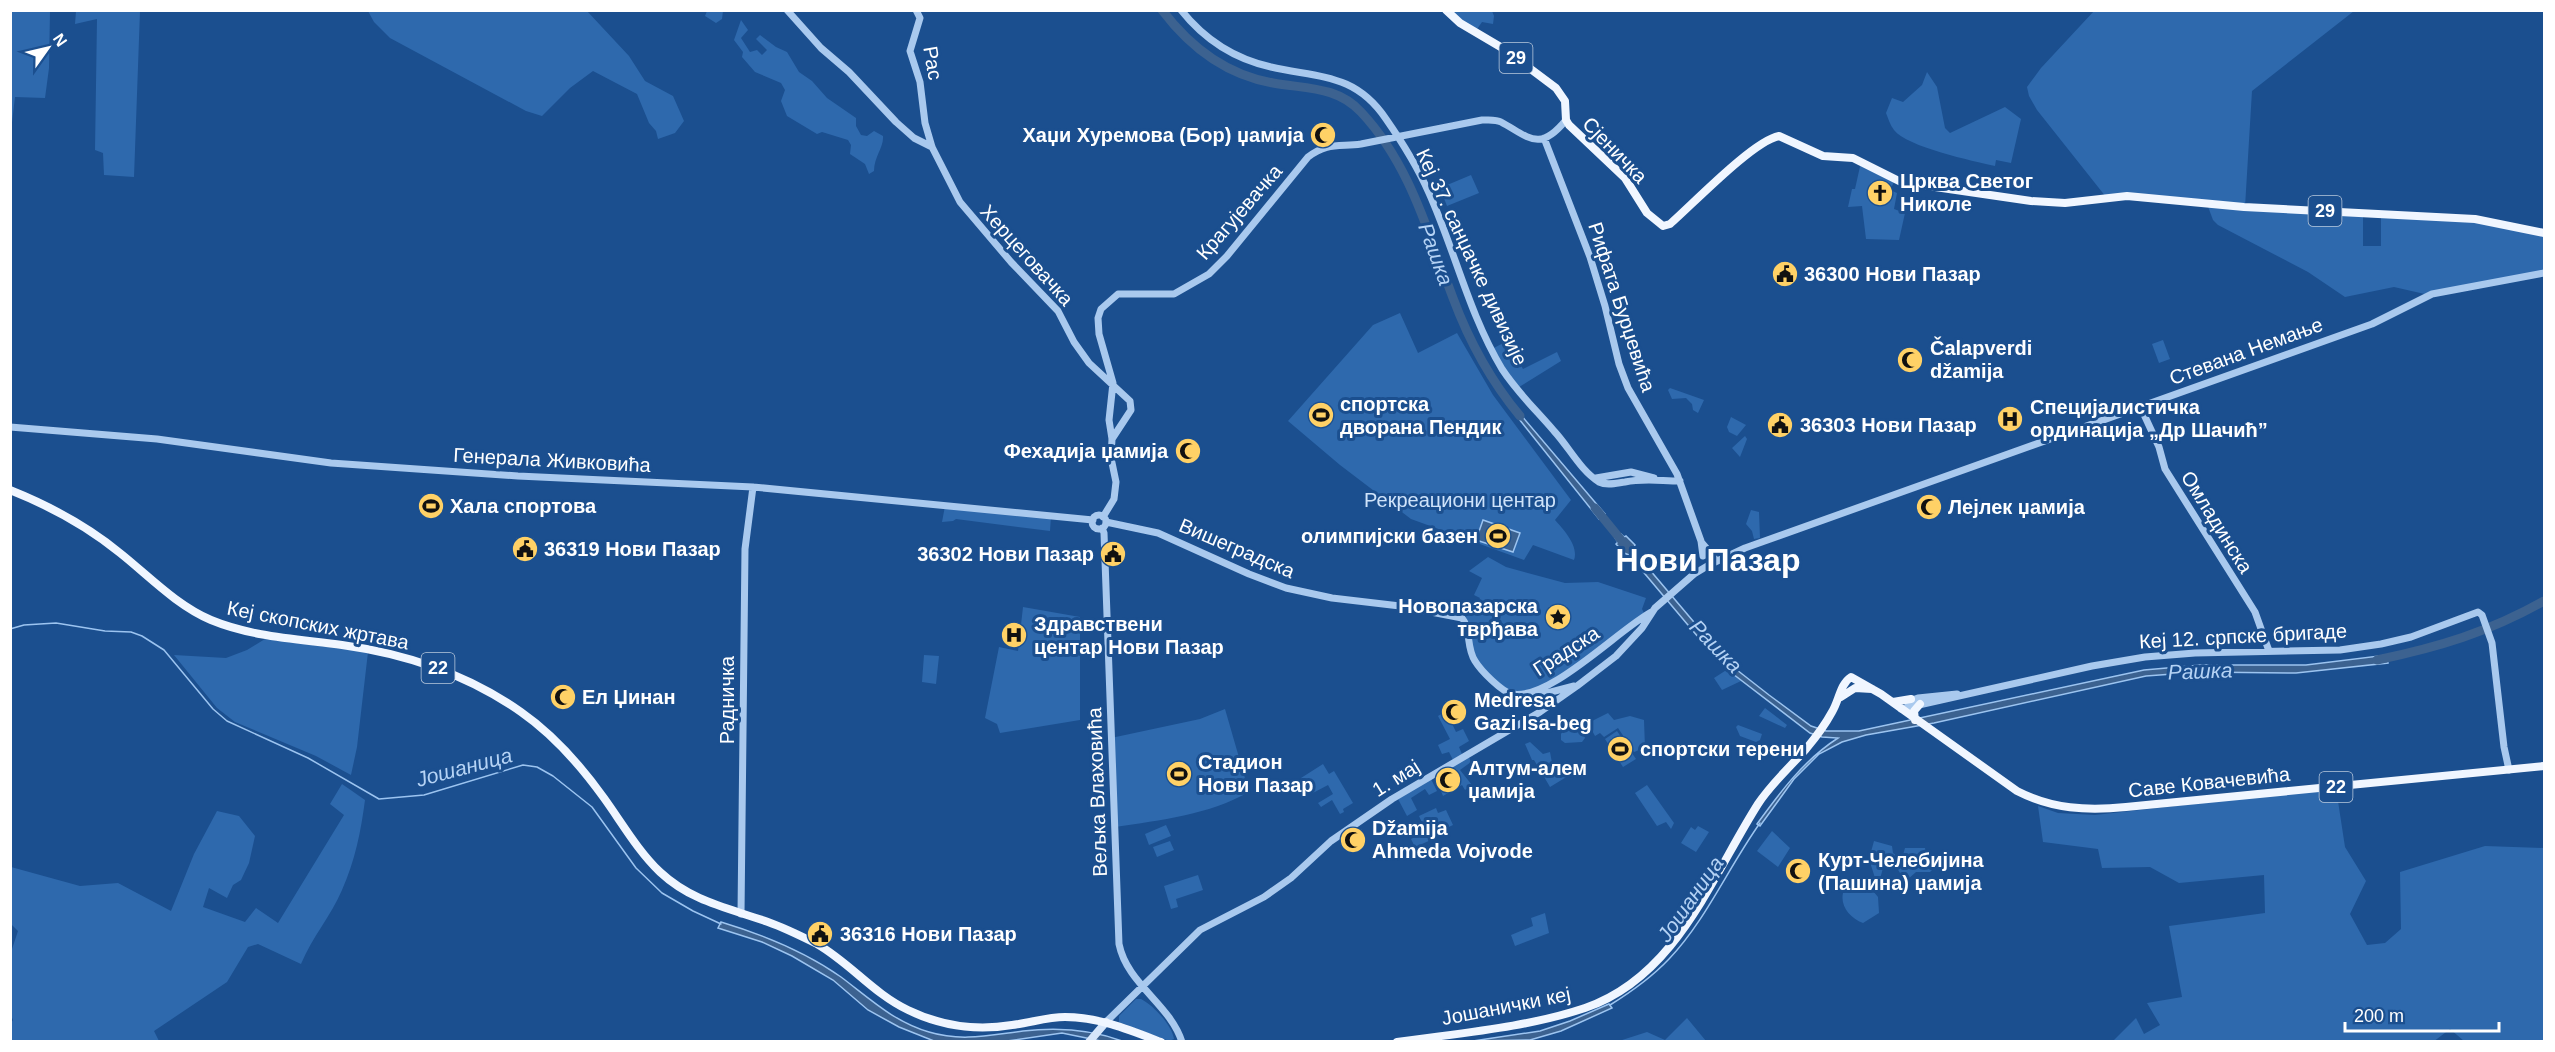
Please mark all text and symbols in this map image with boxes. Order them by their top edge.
north arrow [18,18,78,78]
text: N [50,30,70,49]
road number: 29 [1500,43,1532,73]
street label: Рас [919,44,947,82]
street label: Сјеничка [1578,113,1652,188]
mosque icon: Хаџи Хуремова (Бор) џамија [1308,120,1338,150]
place label: Хаџи Хуремова (Бор) џамија [1022,124,1305,146]
street label: Кеј 37. санџачке дивизије [1412,145,1532,369]
street label: Крагујевачка [1192,159,1287,264]
place label: Црква Светог Николе [1900,170,2033,215]
church icon: Црква Светог Николе [1865,178,1895,208]
road number: 29 [2308,196,2342,226]
street label: Херцеговачка [976,200,1078,310]
street label: Рифата Бурџевића [1584,219,1660,395]
water label: Рашка [1414,220,1458,288]
public building icon: 36300 Нови Пазар [1770,259,1800,289]
place label: 36300 Нови Пазар [1804,263,1981,285]
street label: Стевана Немање [2166,313,2326,389]
place label: Čalapverdi džamija [1930,336,2032,382]
mosque icon: Čalapverdi džamija [1895,345,1925,375]
place label: спортска дворана Пендик [1340,393,1503,438]
place label: Специјалистичка ординација „Др Шачић” [2030,396,2268,441]
sports icon: спортска дворана Пендик [1306,400,1336,430]
hospital icon: Специјалистичка ординација „Др Шачић” [1995,404,2025,434]
public building icon: 36303 Нови Пазар [1765,410,1795,440]
place label: 36303 Нови Пазар [1800,414,1977,436]
mosque icon: Фехадија џамија [1173,436,1203,466]
place label: Фехадија џамија [1004,440,1169,462]
street label: Генерала Живковића [453,444,652,476]
street label: Омладинска [2177,467,2258,578]
park label: Рекреациони центар [1364,489,1556,511]
sports icon: Хала спортова [416,491,446,521]
mosque icon: Лејлек џамија [1914,492,1944,522]
place label: Хала спортова [450,495,597,517]
place label: Лејлек џамија [1948,496,2086,518]
street label: Вишеградска [1176,514,1299,583]
sports icon: олимпијски базен [1483,521,1513,551]
place label: олимпијски базен [1301,525,1478,547]
public building icon: 36319 Нови Пазар [510,534,540,564]
place label: 36319 Нови Пазар [544,538,721,560]
public building icon: 36302 Нови Пазар [1098,539,1128,569]
district label: Нови Пазар [1616,542,1800,578]
place label: 36302 Нови Пазар [917,543,1094,565]
place label: Новопазарска тврђава [1398,595,1539,640]
street label: Кеј скопских жртава [225,597,412,654]
place icon: Новопазарска тврђава [1543,602,1573,632]
place label: Здравствени центар Нови Пазар [1034,613,1224,658]
water label: Рашка [1685,615,1747,677]
hospital icon: Здравствени центар Нови Пазар [999,620,1029,650]
street label: Кеј 12. српске бригаде [2138,620,2348,652]
street label: Градска [1529,621,1604,680]
road number: 22 [422,653,454,683]
street label: Радничка [716,655,738,744]
water label: Рашка [2167,658,2233,684]
mosque icon: Ел Џинан [548,682,578,712]
place label: Ел Џинан [582,686,676,708]
place label: Medresa Gazi Isa-beg [1474,689,1592,734]
mosque icon: Medresa Gazi Isa-beg [1439,697,1469,727]
street label: Вељка Влаховића [1083,706,1111,877]
sports icon: спортски терени [1605,734,1635,764]
place label: спортски терени [1640,738,1805,760]
water label: Јошаница [413,743,515,791]
place label: Стадион Нови Пазар [1198,751,1314,796]
street label: 1. мај [1368,755,1424,801]
place label: Алтум-алем џамија [1468,757,1587,802]
sports icon: Стадион Нови Пазар [1164,759,1194,789]
street label: Саве Ковачевића [2127,762,2292,801]
mosque icon: Алтум-алем џамија [1433,765,1463,795]
road number: 22 [2320,772,2352,802]
place label: Džamija Ahmeda Vojvode [1372,817,1533,862]
mosque icon: Džamija Ahmeda Vojvode [1338,825,1368,855]
place label: Курт-Челебијина (Пашина) џамија [1818,849,1985,894]
water label: Јошаница [1652,852,1728,947]
mosque icon: Курт-Челебијина (Пашина) џамија [1783,856,1813,886]
public building icon: 36316 Нови Пазар [805,919,835,949]
place label: 36316 Нови Пазар [840,923,1017,945]
street label: Јошанички кеј [1440,983,1572,1029]
scale bar [2345,995,2500,1033]
text: 200 m [2354,1006,2404,1026]

